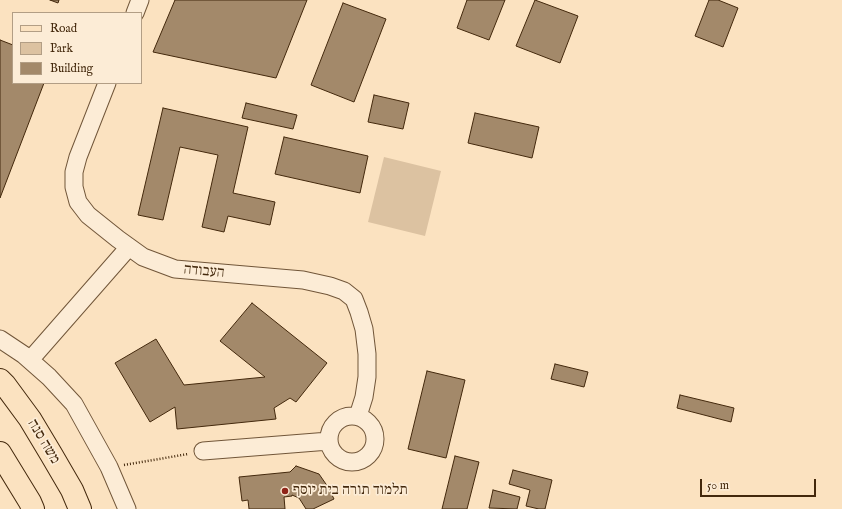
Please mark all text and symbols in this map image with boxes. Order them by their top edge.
legend [12,12,142,84]
text: Road [50,21,77,36]
text: Park [50,41,73,56]
text: Building [50,61,93,76]
street label: העבודה [183,261,225,283]
street label: משה סנה [23,416,63,468]
scale bar [702,471,818,497]
text: 50 m [707,478,729,493]
place label: תלמוד תורה בית יוסף [293,482,408,500]
marker: תלמוד תורה בית יוסף [280,486,290,496]

